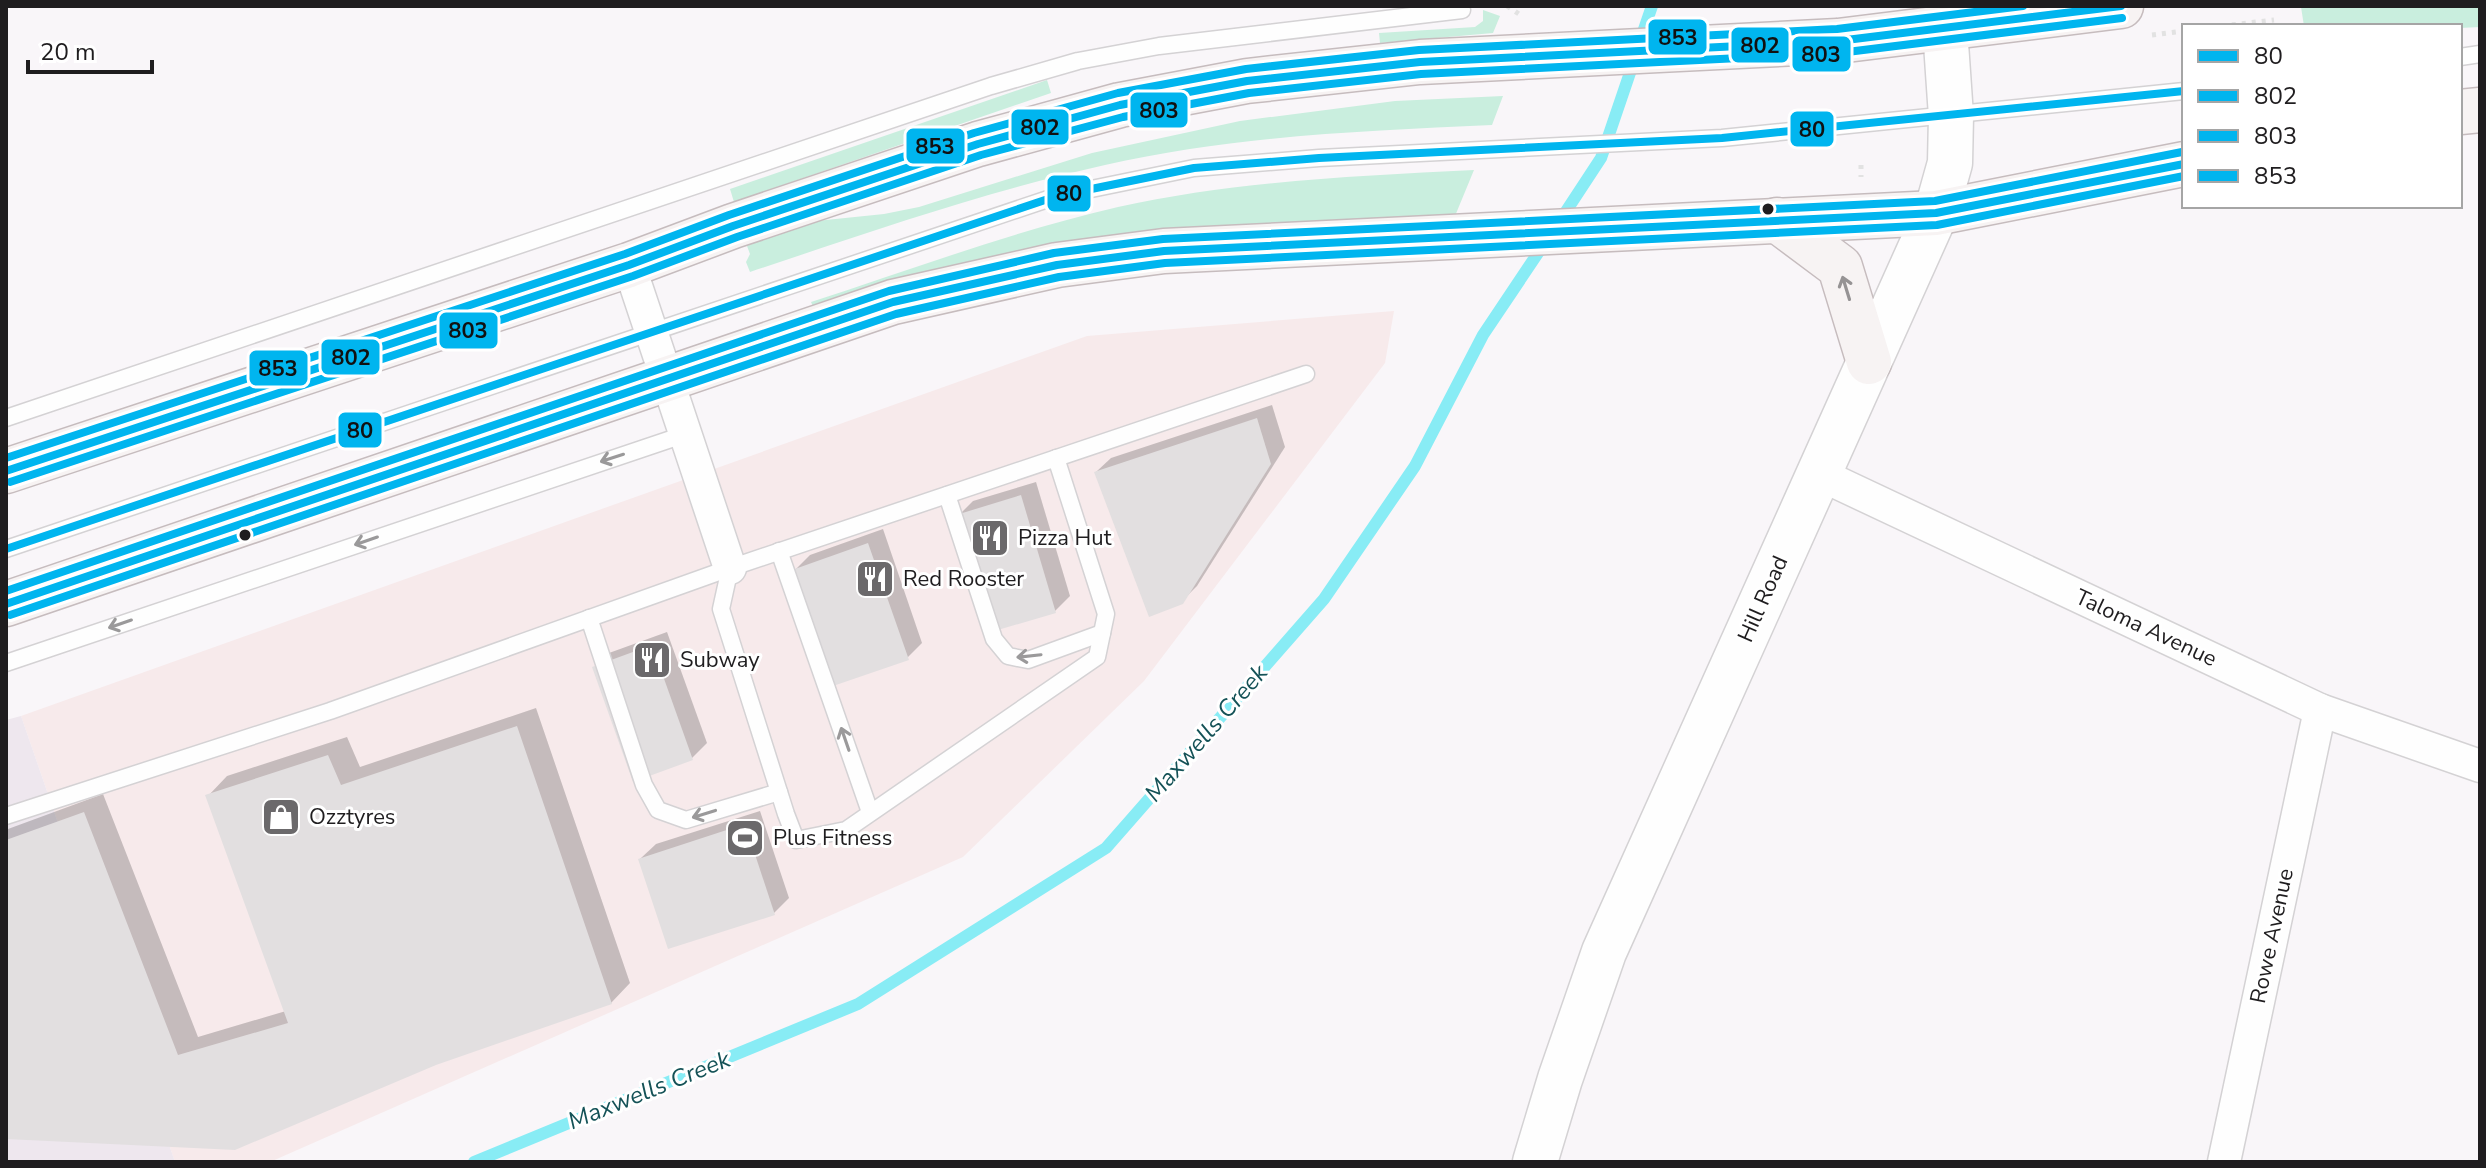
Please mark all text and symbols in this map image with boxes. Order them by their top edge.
line badge: 853 [1647,18,1708,56]
text: 853 [1658,23,1698,53]
scale bar [28,24,152,74]
legend [2182,24,2462,208]
line badge: 802 [1730,26,1790,64]
text: 802 [1740,31,1780,61]
line badge: 803 [1791,35,1852,73]
text: 20 m [40,36,96,68]
text: 803 [1801,40,1841,70]
text: 80 [2254,40,2283,72]
text: 802 [2254,80,2297,112]
line badge: 803 [1129,91,1189,129]
text: 803 [1139,96,1179,126]
line badge: 802 [1010,108,1070,146]
line badge: 80 [1789,110,1835,148]
text: 802 [1020,113,1060,143]
text: 80 [1799,115,1825,145]
text: 803 [2254,120,2297,152]
line badge: 853 [905,127,966,165]
text: 853 [915,132,955,162]
text: 853 [2254,160,2297,192]
line badge: 80 [1046,174,1092,213]
text: 80 [1056,179,1082,209]
unlabelled marker [1760,201,1776,217]
one-way arrow [1838,275,1853,301]
line badge: 803 [438,311,499,350]
text: 803 [448,316,488,346]
line badge: 802 [320,338,381,376]
text: 802 [331,343,371,373]
line badge: 853 [248,349,309,387]
text: 853 [258,354,298,384]
line badge: 80 [337,411,383,449]
text: 80 [347,416,373,446]
one-way arrow [600,452,625,467]
restaurant icon: Pizza Hut [969,517,1011,559]
place label: Pizza Hut [1018,523,1112,553]
unlabelled marker [237,527,253,543]
one-way arrow [354,535,379,550]
street label: Hill Road [1731,551,1795,647]
restaurant icon: Red Rooster [854,558,896,600]
place label: Red Rooster [903,564,1024,594]
street label: Taloma Avenue [2070,582,2222,674]
one-way arrow [107,618,132,633]
restaurant icon: Subway [631,639,673,681]
place label: Subway [680,645,760,675]
one-way arrow [1016,648,1042,663]
water label: Maxwells Creek [1137,657,1275,809]
one-way arrow [836,727,851,752]
shop icon: Ozztyres [260,796,302,838]
place label: Ozztyres [309,802,395,832]
one-way arrow [692,807,718,822]
sports icon: Plus Fitness [724,817,766,859]
place label: Plus Fitness [773,823,892,853]
street label: Rowe Avenue [2243,866,2301,1006]
water label: Maxwells Creek [563,1043,736,1137]

